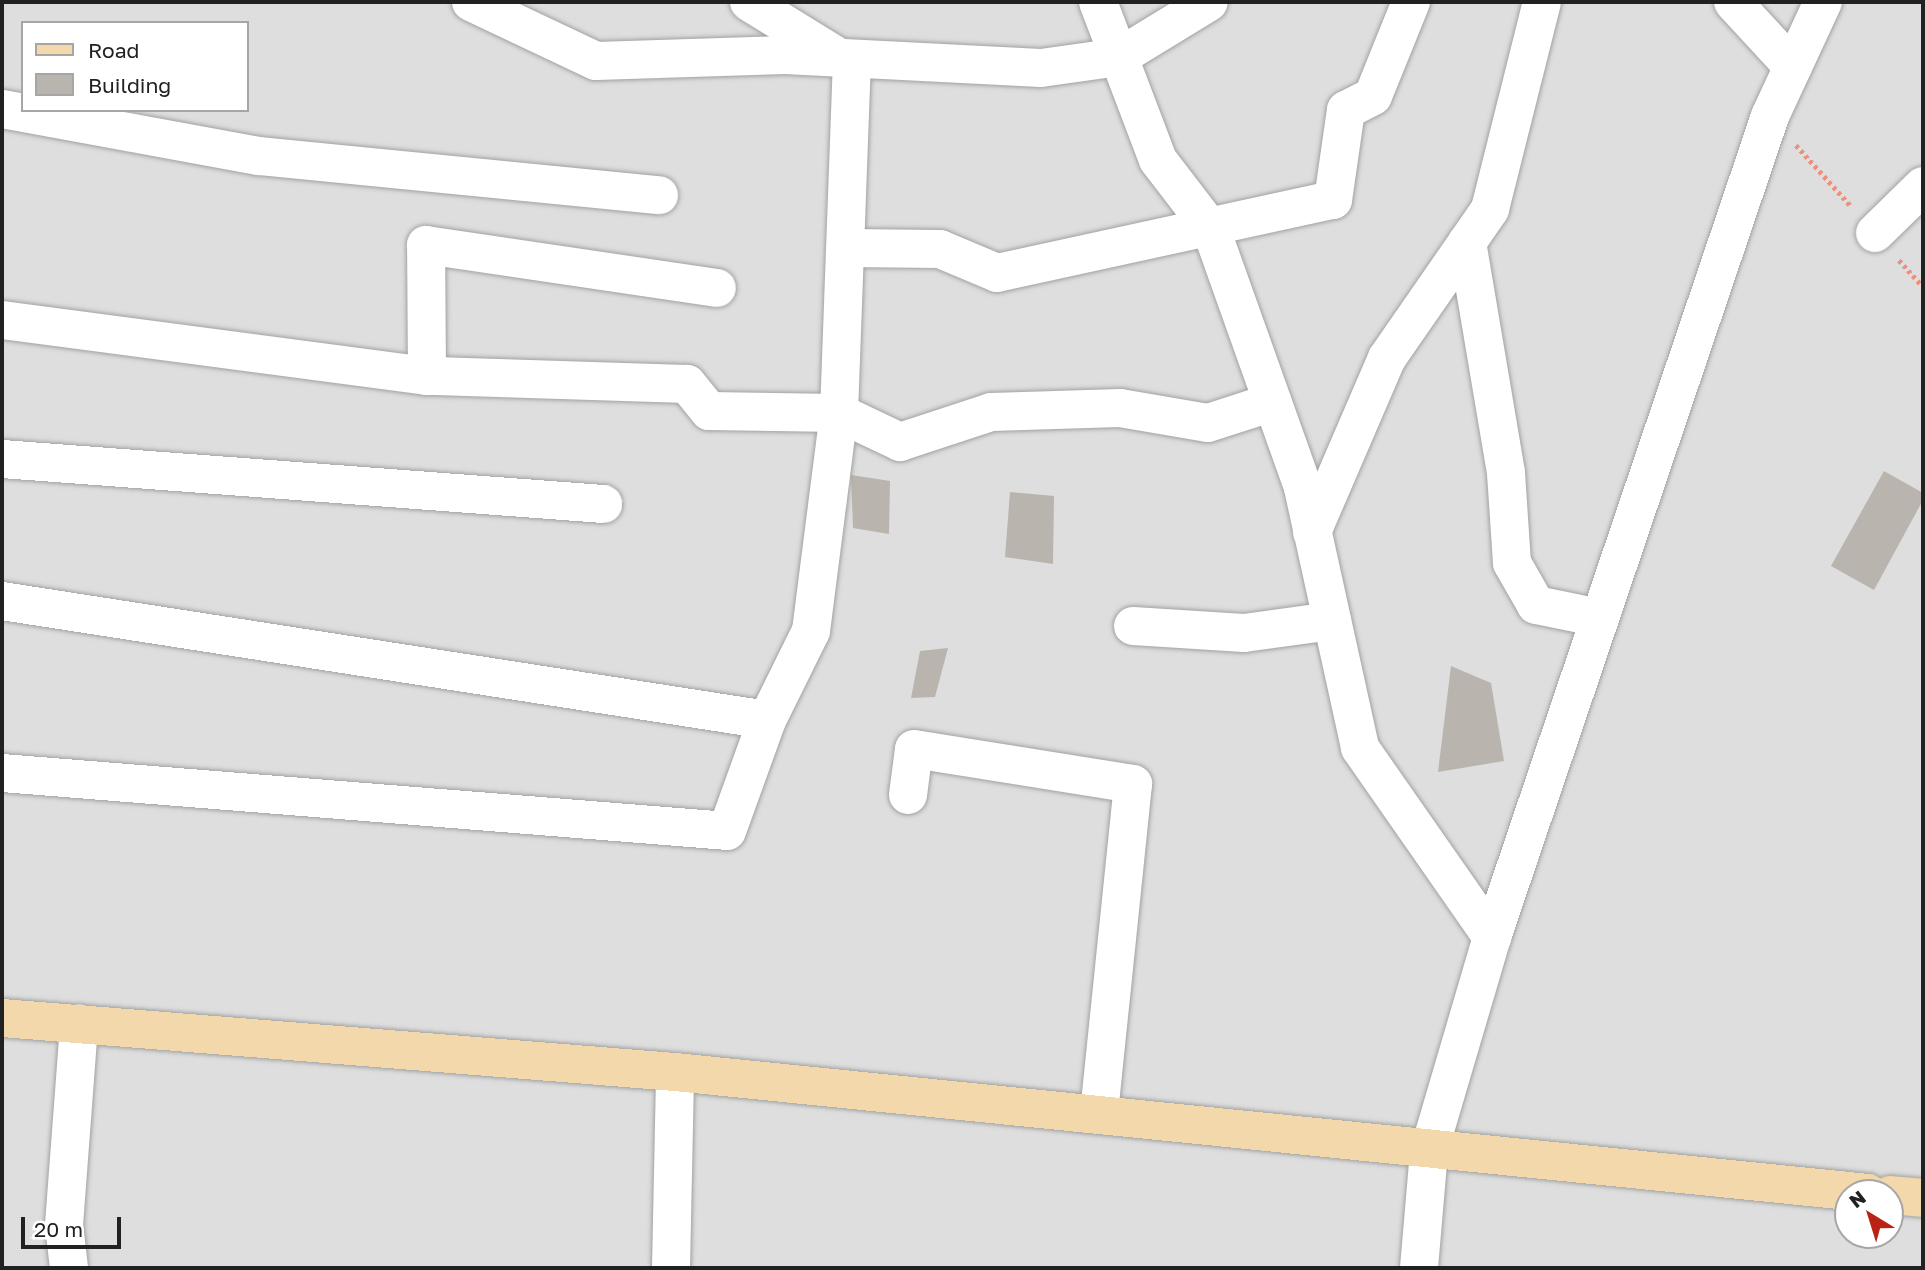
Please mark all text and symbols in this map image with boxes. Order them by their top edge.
legend [21,21,248,112]
text: Road [88,37,139,63]
text: Building [88,72,171,98]
north arrow [1834,1179,1904,1249]
text: N [1844,1185,1870,1212]
scale bar [24,1204,124,1248]
text: 20 m [34,1216,83,1242]

